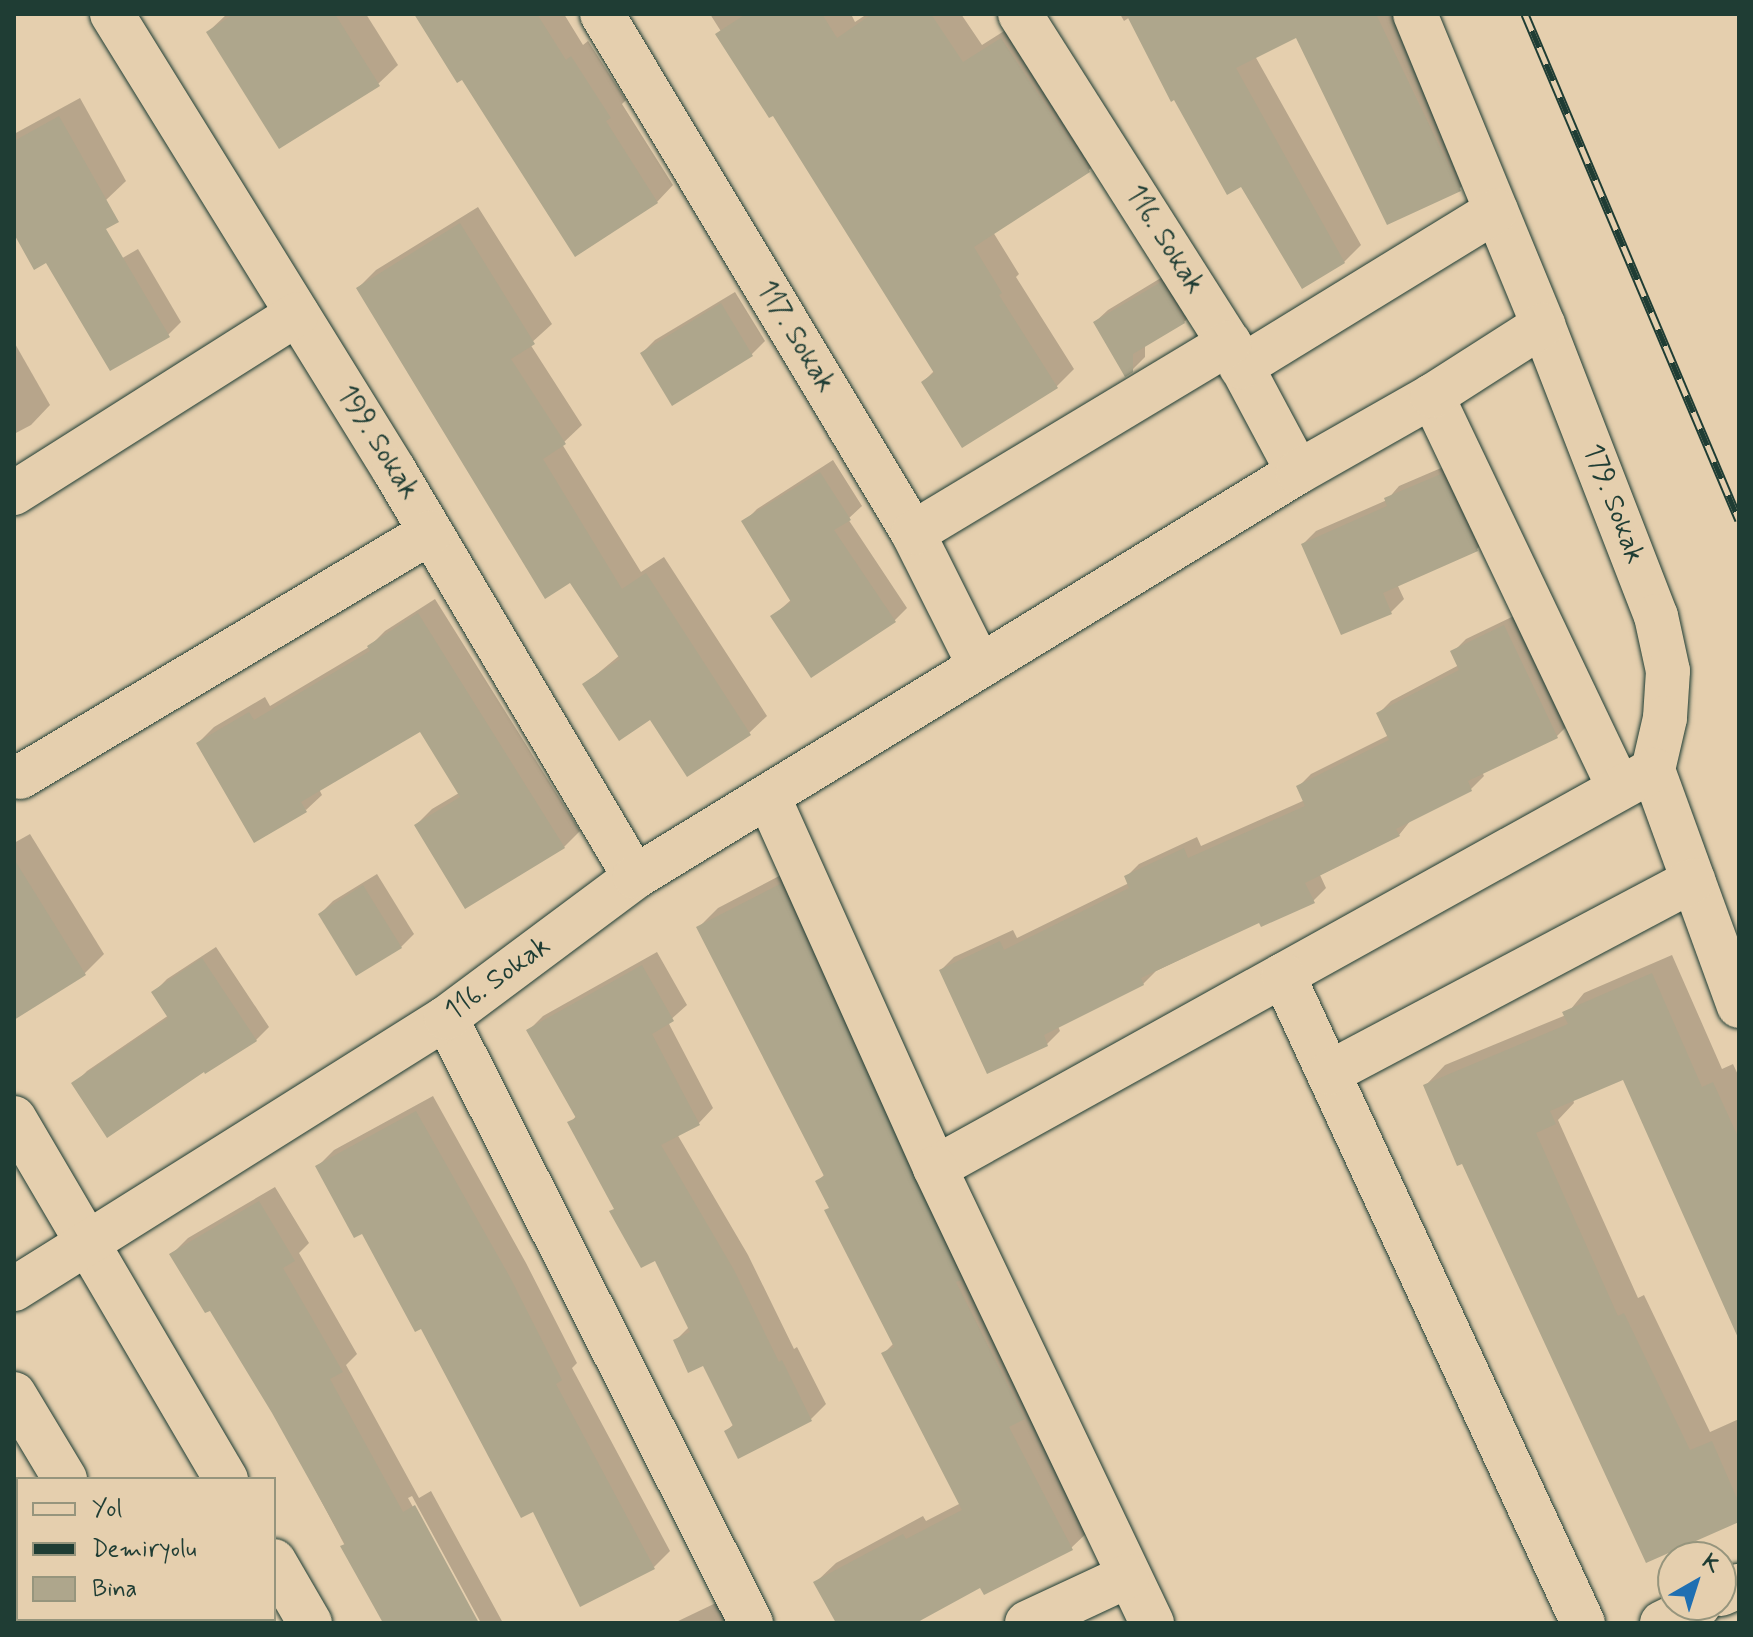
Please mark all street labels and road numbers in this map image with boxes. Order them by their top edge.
street label: 116. Sokak [1117,179,1211,301]
street label: 117. Sokak [749,275,841,399]
street label: 199. Sokak [329,380,425,506]
street label: 179. Sokak [1575,439,1651,569]
street label: 116. Sokak [439,930,557,1028]

